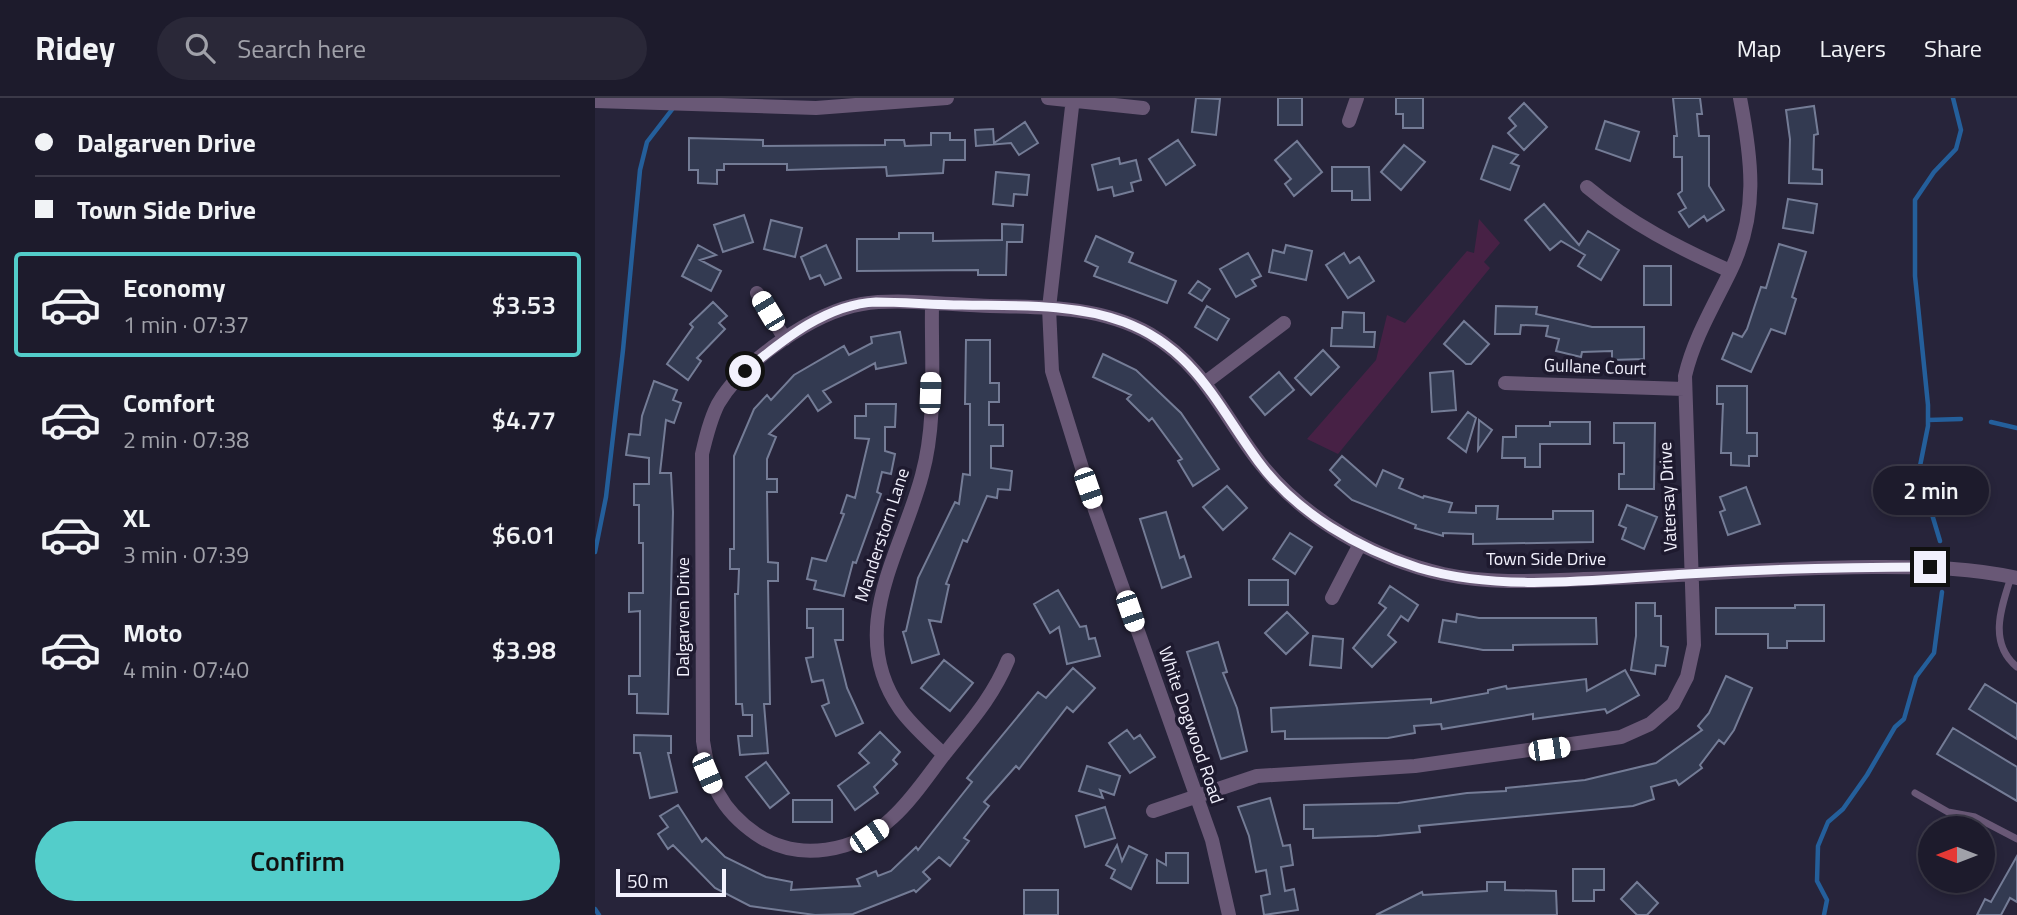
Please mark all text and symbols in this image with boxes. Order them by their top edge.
search box [157,17,647,80]
text: Ridey [35,23,115,73]
icon: search [181,29,219,67]
text: Search here [237,29,366,68]
text: Map [1737,30,1782,66]
text: Layers [1820,30,1886,66]
text: Share [1924,30,1982,66]
text: Dalgarven Drive [77,123,256,162]
text: Town Side Drive [77,190,256,229]
text: Economy [123,268,225,307]
icon: car [39,273,102,336]
text: $3.53 [492,285,556,324]
car [749,288,788,334]
text: 1 min · 07:37 [123,307,249,342]
street label: Gullane Court [1544,351,1647,382]
route start [729,355,761,387]
car [919,372,942,414]
text: Comfort [123,383,215,422]
icon: car [39,388,102,451]
text: $4.77 [492,400,556,439]
text: 2 min · 07:38 [123,422,249,457]
street label: Vatersay Drive [1651,441,1684,553]
street label: Manderstorn Lane [847,465,916,605]
car [1072,465,1105,511]
callout: 2 min [1872,466,1988,514]
text: 2 min [1903,473,1959,508]
text: XL [123,498,150,537]
icon: car [39,503,102,566]
text: $6.01 [492,515,556,554]
text: 3 min · 07:39 [123,537,249,572]
street label: Town Side Drive [1486,545,1606,572]
route end [1914,551,1946,583]
street label: Dalgarven Drive [669,557,696,677]
car [1114,588,1147,634]
text: Moto [123,613,182,652]
icon: car [39,618,102,681]
text: $3.98 [492,630,556,669]
street label: White Dogwood Road [1152,643,1231,807]
text: 4 min · 07:40 [123,652,249,687]
car [1527,736,1572,762]
car [690,750,725,796]
car [846,816,893,856]
north arrow [1918,816,1995,892]
map controls [1918,816,1995,893]
button: Confirm [35,821,560,901]
scale bar [616,866,726,898]
text: 50 m [627,866,668,895]

